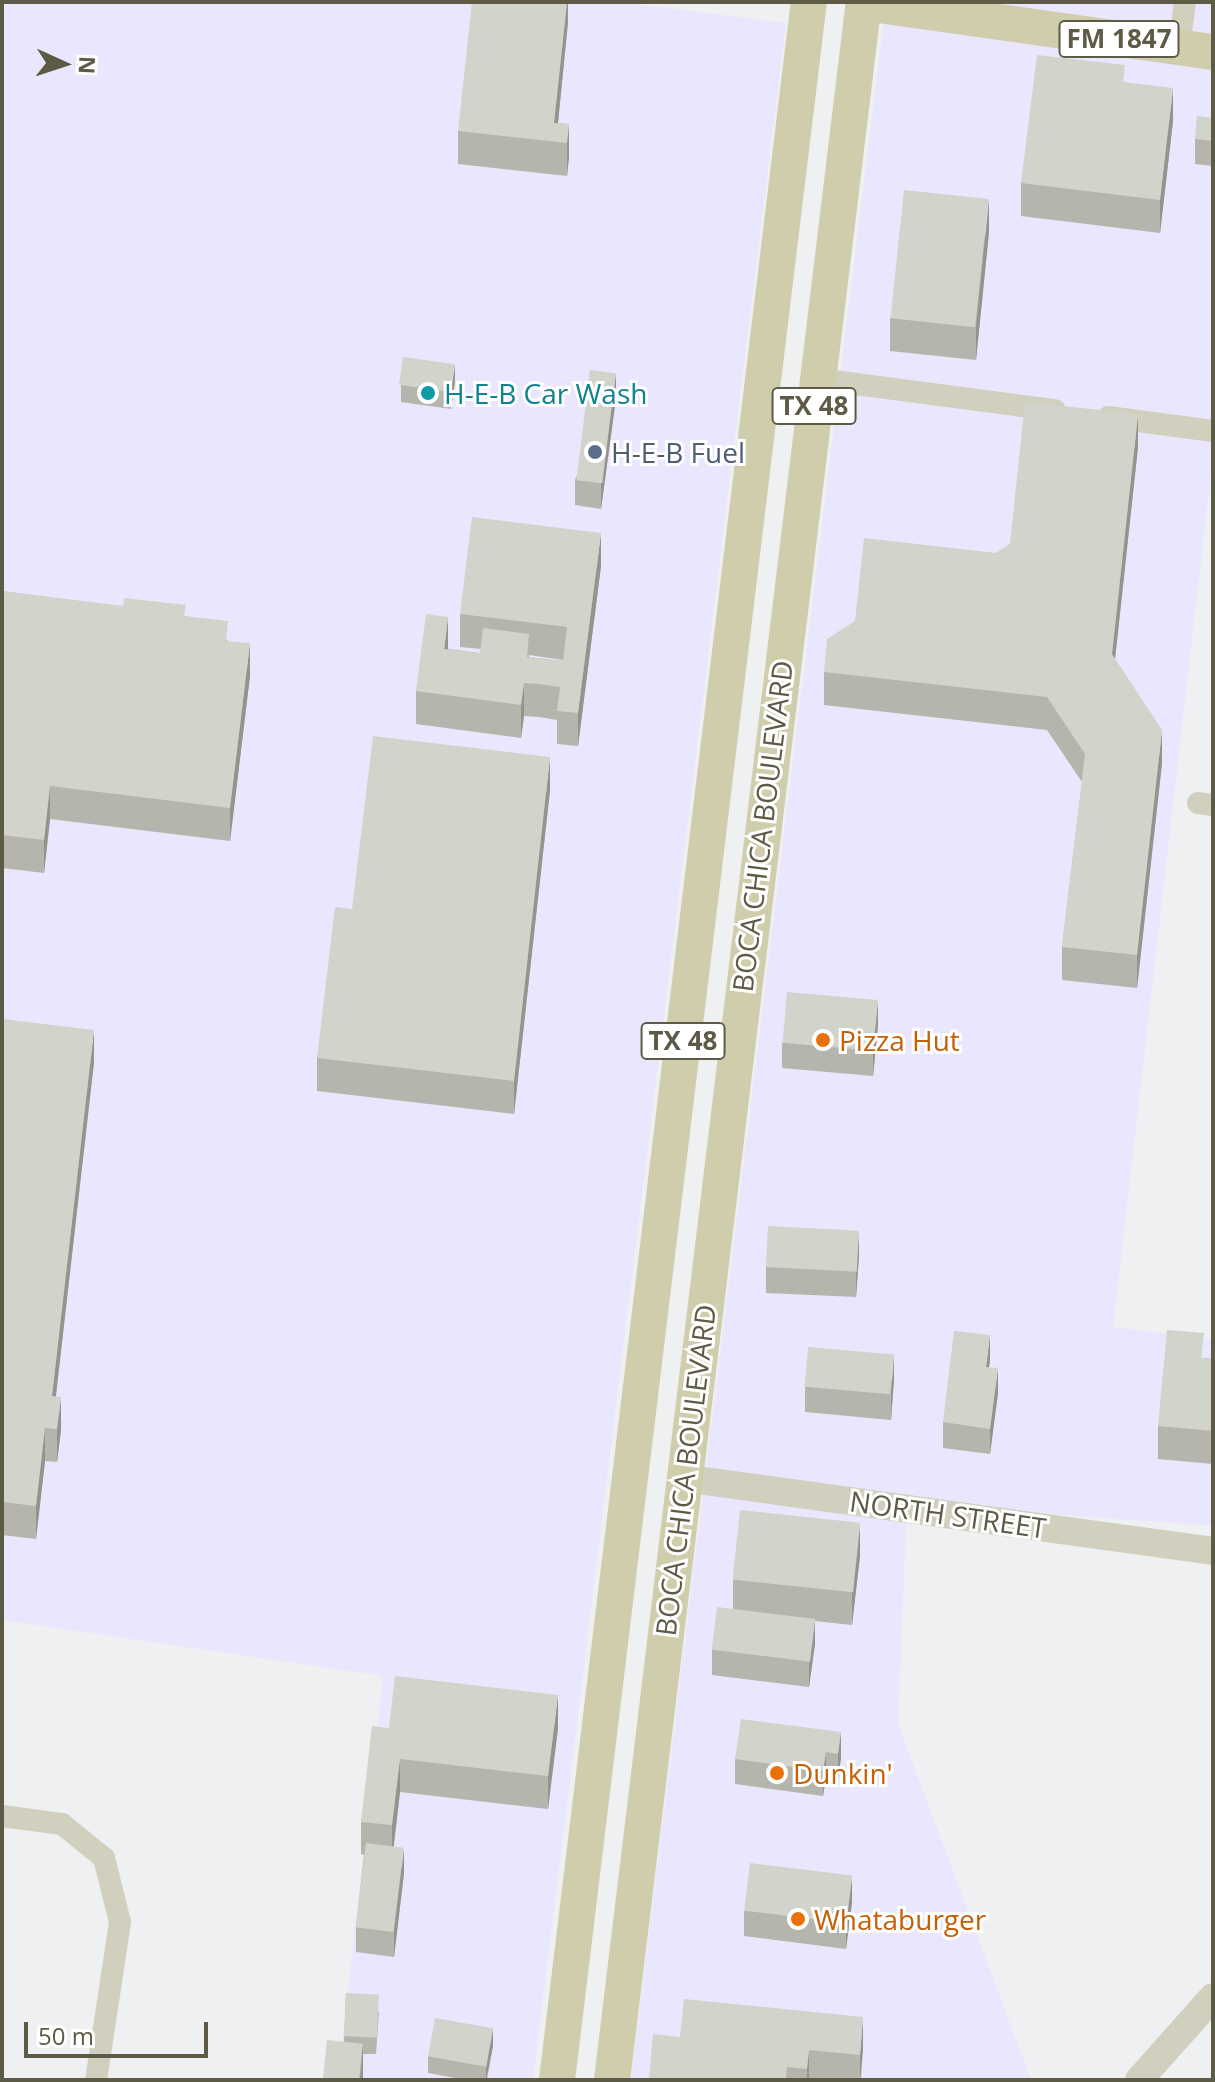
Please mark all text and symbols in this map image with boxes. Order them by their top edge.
road number: FM 1847 [1057,17,1181,61]
north arrow [24,24,104,104]
text: N [73,56,103,75]
place label: H-E-B Car Wash [444,376,647,410]
marker: H-E-B Car Wash [419,384,437,402]
road number: TX 48 [770,384,858,428]
place label: H-E-B Fuel [611,435,745,469]
marker: H-E-B Fuel [586,443,604,461]
street label: BOCA CHICA BOULEVARD [725,658,799,994]
road number: TX 48 [639,1019,727,1063]
place label: Pizza Hut [839,1023,960,1057]
marker: Pizza Hut [814,1031,832,1049]
street label: BOCA CHICA BOULEVARD [648,1302,722,1638]
street label: NORTH STREET [848,1484,1048,1544]
place label: Dunkin' [793,1756,893,1790]
marker: Dunkin' [768,1764,786,1782]
place label: Whataburger [814,1902,986,1936]
marker: Whataburger [789,1910,807,1928]
scale bar [28,2006,212,2056]
text: 50 m [38,2019,94,2052]

